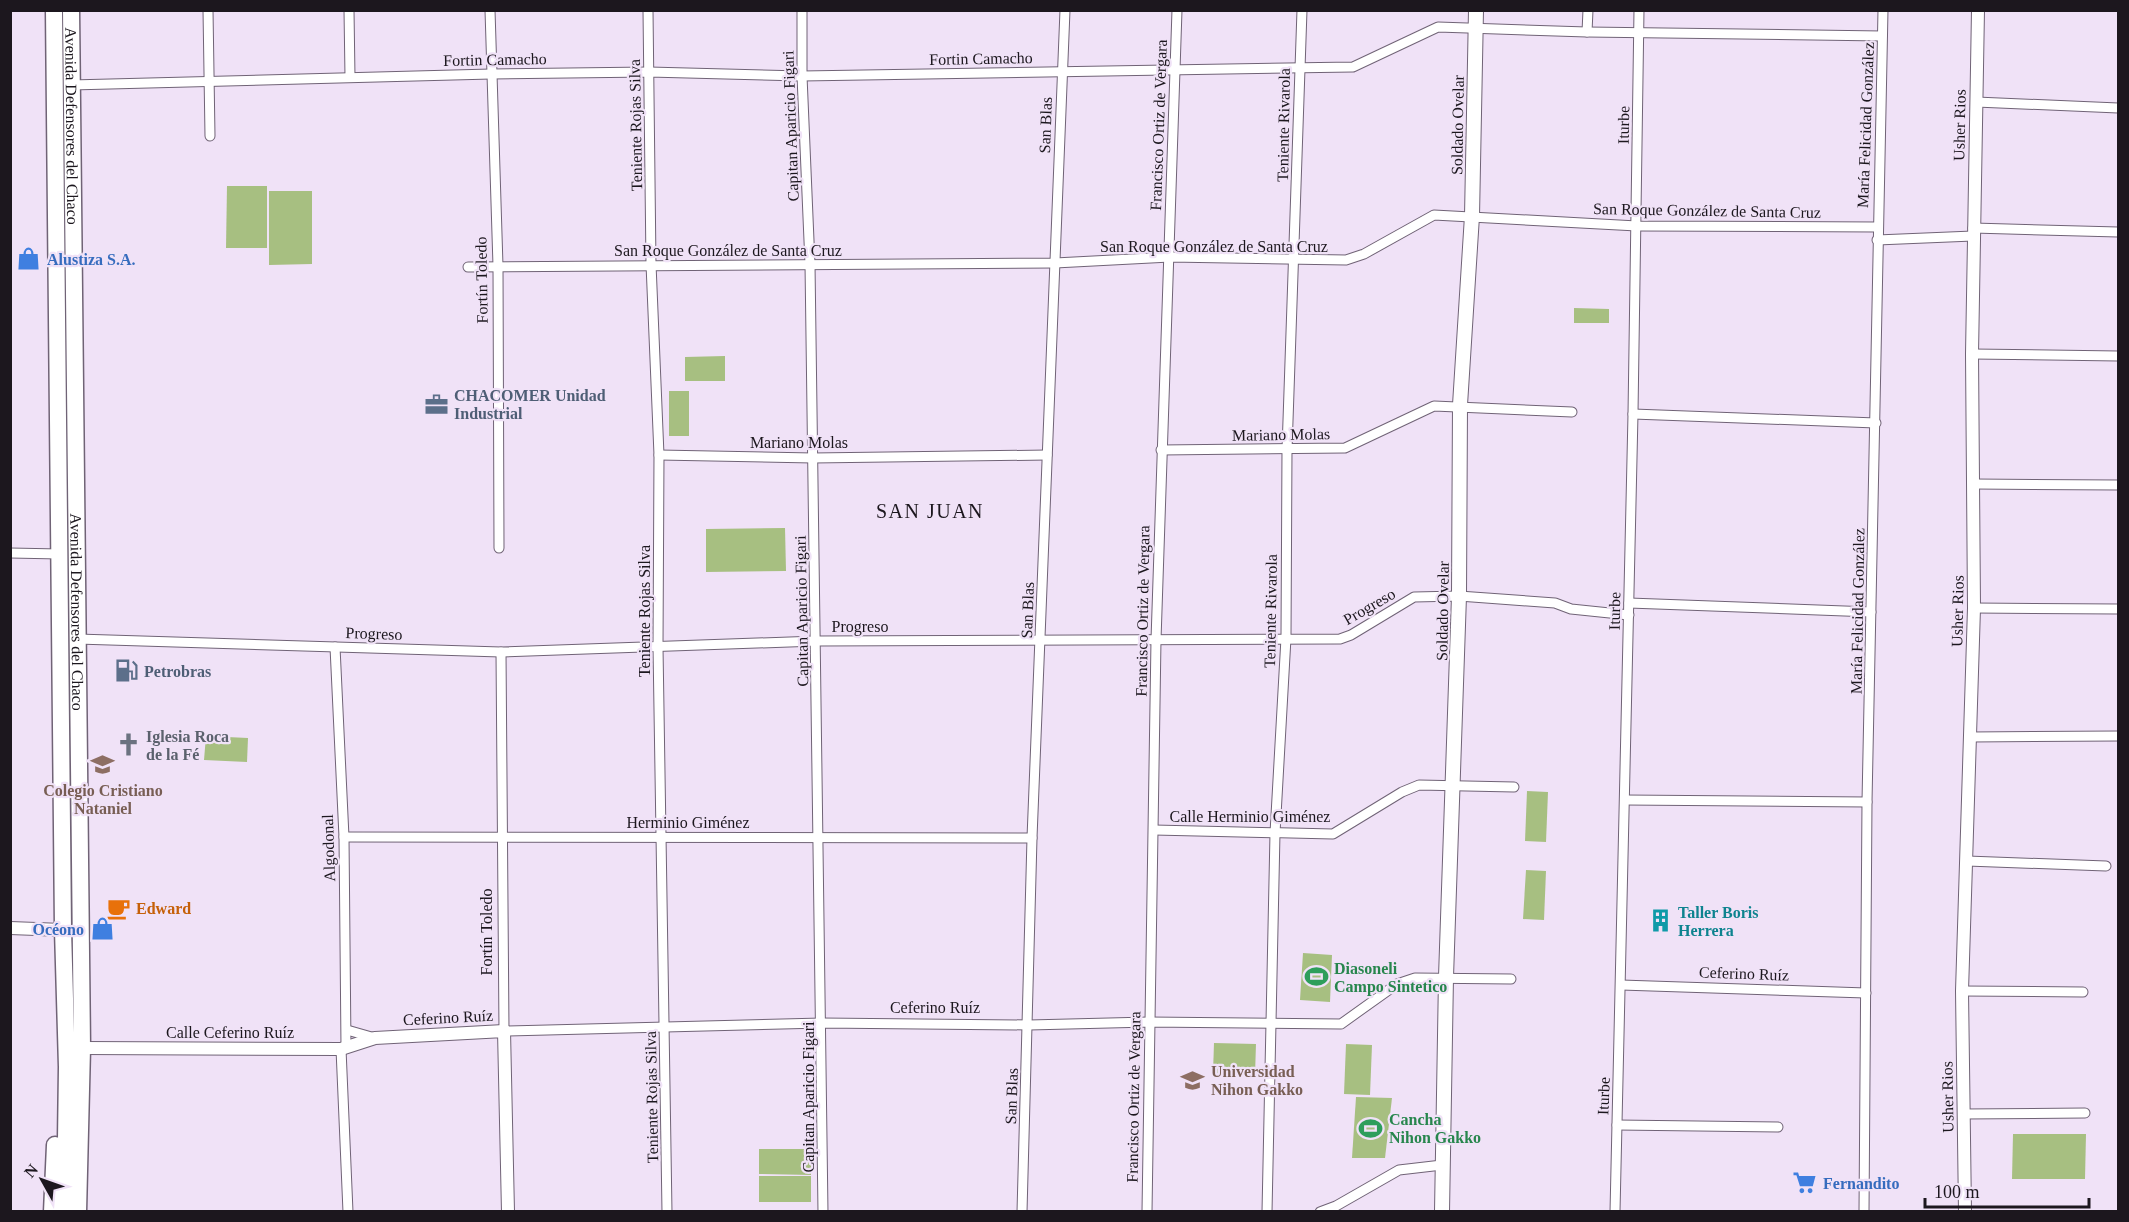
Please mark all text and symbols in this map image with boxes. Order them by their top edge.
street label: Avenida Defensores del Chaco [62,27,81,225]
street label: Francisco Ortiz de Vergara [1147,39,1171,211]
street label: María Felicidad González [1854,42,1877,208]
street label: Fortin Camacho [929,49,1033,68]
street label: Fortin Camacho [443,50,547,69]
street label: Capitan Aparicio Figari [779,50,803,202]
street label: Teniente Rojas Silva [626,59,646,191]
street label: Teniente Rivarola [1274,68,1293,182]
street label: Soldado Ovelar [1448,74,1467,175]
street label: Usher Rios [1950,89,1969,161]
street label: San Blas [1036,97,1055,154]
street label: Iturbe [1615,106,1632,144]
street label: San Roque González de Santa Cruz [1593,200,1821,222]
street label: Fortín Toledo [472,236,491,324]
street label: San Roque González de Santa Cruz [1100,238,1328,256]
street label: San Roque González de Santa Cruz [614,242,842,260]
shop icon: Alustiza S.A. [16,246,42,272]
place label: Alustiza S.A. [47,251,135,268]
place label: CHACOMER Unidad Industrial [454,387,606,422]
office icon: CHACOMER Unidad Industrial [423,391,449,417]
street label: Mariano Molas [1232,425,1330,444]
street label: Mariano Molas [750,434,848,451]
district label: SAN JUAN [876,500,984,522]
street label: Avenida Defensores del Chaco [67,513,86,711]
street label: Francisco Ortiz de Vergara [1133,525,1153,697]
street label: María Felicidad González [1848,528,1867,694]
street label: Capitan Aparicio Figari [792,535,812,687]
street label: Teniente Rojas Silva [636,545,654,677]
street label: Teniente Rivarola [1261,554,1280,668]
street label: Soldado Ovelar [1433,560,1452,661]
street label: Usher Rios [1948,575,1967,647]
street label: San Blas [1018,582,1037,639]
street label: Progreso [1340,585,1399,629]
street label: Iturbe [1606,592,1623,630]
street label: Progreso [832,618,888,636]
street label: Progreso [345,624,403,644]
fuel station icon: Petrobras [113,658,139,684]
place label: Petrobras [144,663,211,680]
place label: Iglesia Roca de la Fé [146,728,229,763]
church icon: Iglesia Roca de la Fé [115,732,141,758]
school or university icon: Colegio Cristiano Nataniel [90,752,116,778]
place label: Colegio Cristiano Nataniel [43,782,163,817]
street label: Calle Herminio Giménez [1170,808,1330,825]
street label: Algodonal [319,813,339,882]
street label: Herminio Giménez [626,814,750,831]
street label: Fortín Toledo [478,888,495,976]
cafe icon: Edward [105,895,131,921]
place label: Edward [136,900,191,917]
place label: Taller Boris Herrera [1678,904,1758,939]
building icon: Taller Boris Herrera [1647,908,1673,934]
shop icon: Océono [89,916,115,942]
place label: Océono [32,921,84,938]
place label: Diasoneli Campo Sintetico [1334,960,1447,996]
street label: Ceferino Ruíz [1699,963,1789,984]
sports icon: Diasoneli Campo Sintetico [1303,964,1329,990]
street label: Ceferino Ruíz [890,999,980,1016]
street label: Ceferino Ruíz [403,1007,494,1028]
street label: Francisco Ortiz de Vergara [1124,1011,1144,1183]
street label: Capitan Aparicio Figari [800,1021,818,1173]
street label: Calle Ceferino Ruíz [166,1024,294,1041]
street label: Teniente Rojas Silva [642,1031,662,1163]
street label: Usher Rios [1938,1061,1957,1133]
place label: Universidad Nihon Gakko [1211,1063,1303,1098]
school or university icon: Universidad Nihon Gakko [1180,1067,1206,1093]
street label: San Blas [1002,1068,1021,1125]
street label: Iturbe [1594,1077,1613,1115]
place label: Cancha Nihon Gakko [1389,1111,1481,1146]
sports icon: Cancha Nihon Gakko [1358,1115,1384,1141]
north arrow [12,1150,72,1210]
text: N [21,1160,41,1181]
supermarket icon: Fernandito [1792,1170,1818,1196]
scale bar [1925,1171,2088,1209]
place label: Fernandito [1823,1175,1899,1192]
text: 100 m [1934,1182,1980,1202]

